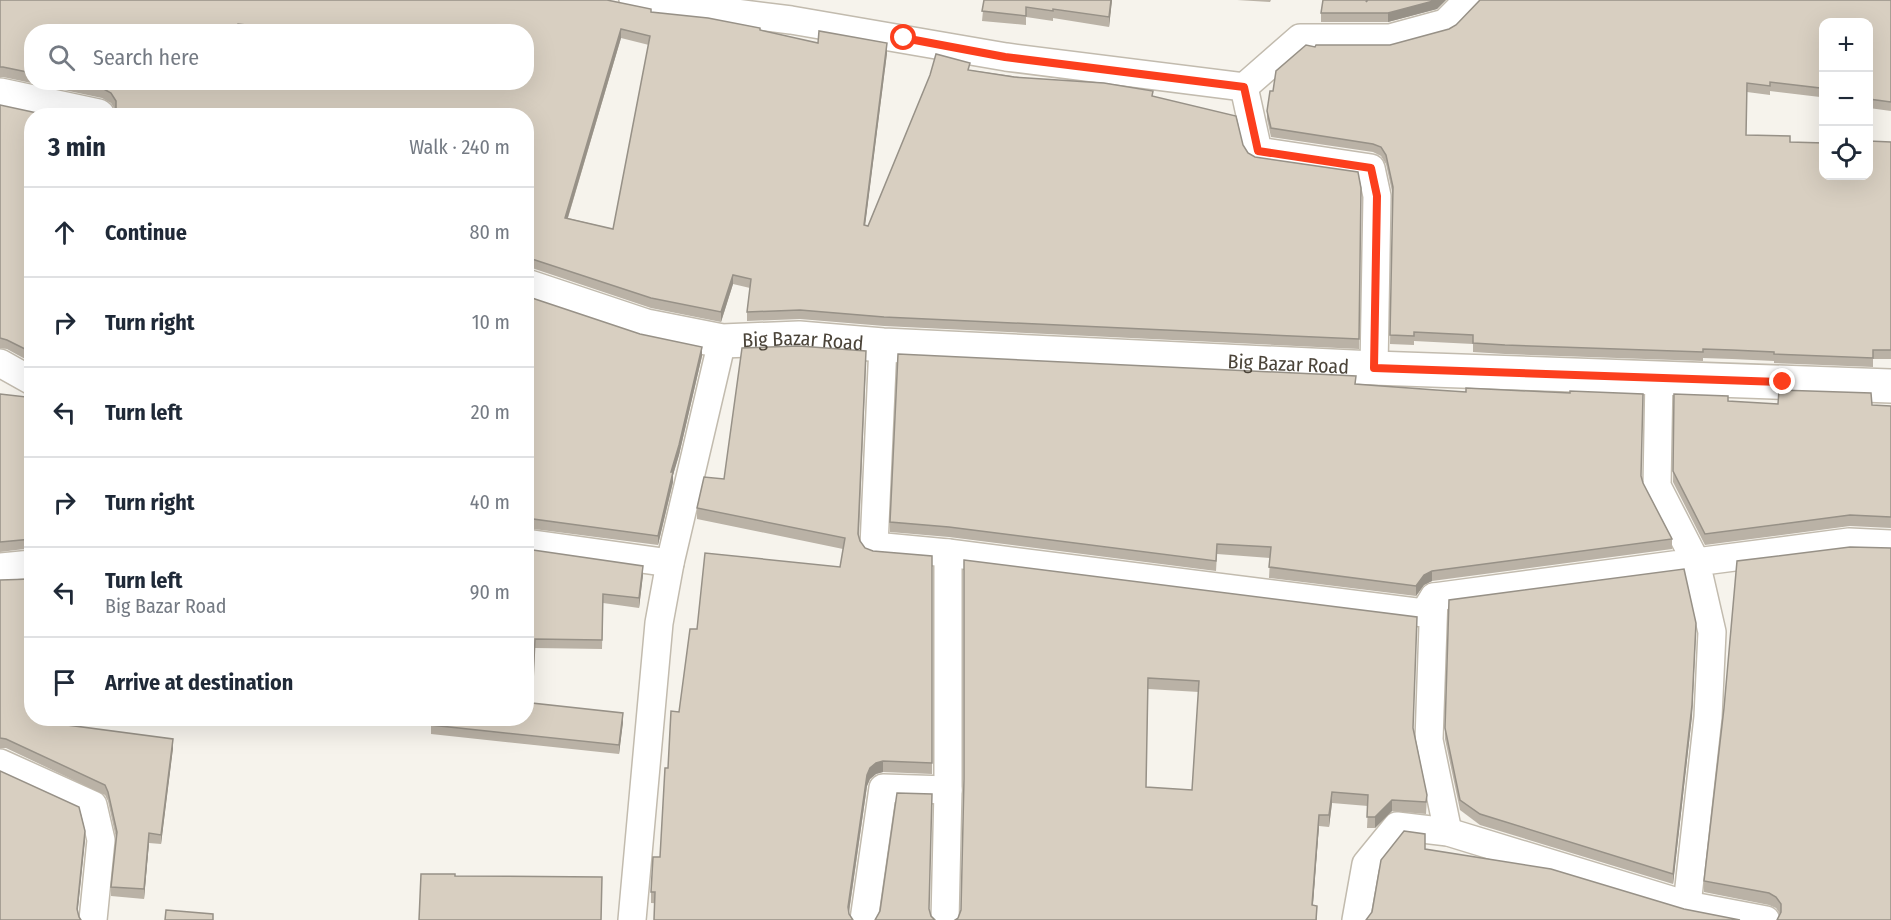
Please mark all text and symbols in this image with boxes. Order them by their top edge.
map controls [1819,18,1873,180]
button: + [1819,18,1873,72]
search box [24,24,534,90]
route start [890,24,916,50]
icon: search [45,41,78,74]
text: Search here [93,44,199,71]
button: − [1819,72,1873,126]
button: locate [1819,126,1873,180]
text: 3 min [48,132,106,163]
text: Walk · 240 m [409,135,510,159]
icon: ahead [48,216,81,249]
text: Continue [105,219,187,246]
text: 80 m [470,220,510,244]
icon: right [48,306,81,339]
text: Turn right [105,309,194,336]
text: 10 m [472,310,510,334]
street label: Big Bazar Road [742,326,865,355]
street label: Big Bazar Road [1227,349,1350,379]
route end [1769,368,1795,394]
icon: left [48,396,81,429]
text: Turn left [105,399,183,426]
text: 20 m [471,400,510,424]
icon: right [48,486,81,519]
text: Turn right [105,489,194,516]
text: 40 m [470,490,510,514]
text: Turn left [105,567,183,594]
icon: left [48,576,81,609]
text: 90 m [470,580,510,604]
text: Big Bazar Road [105,594,226,618]
icon: arrive [48,666,81,699]
text: Arrive at destination [105,669,293,696]

